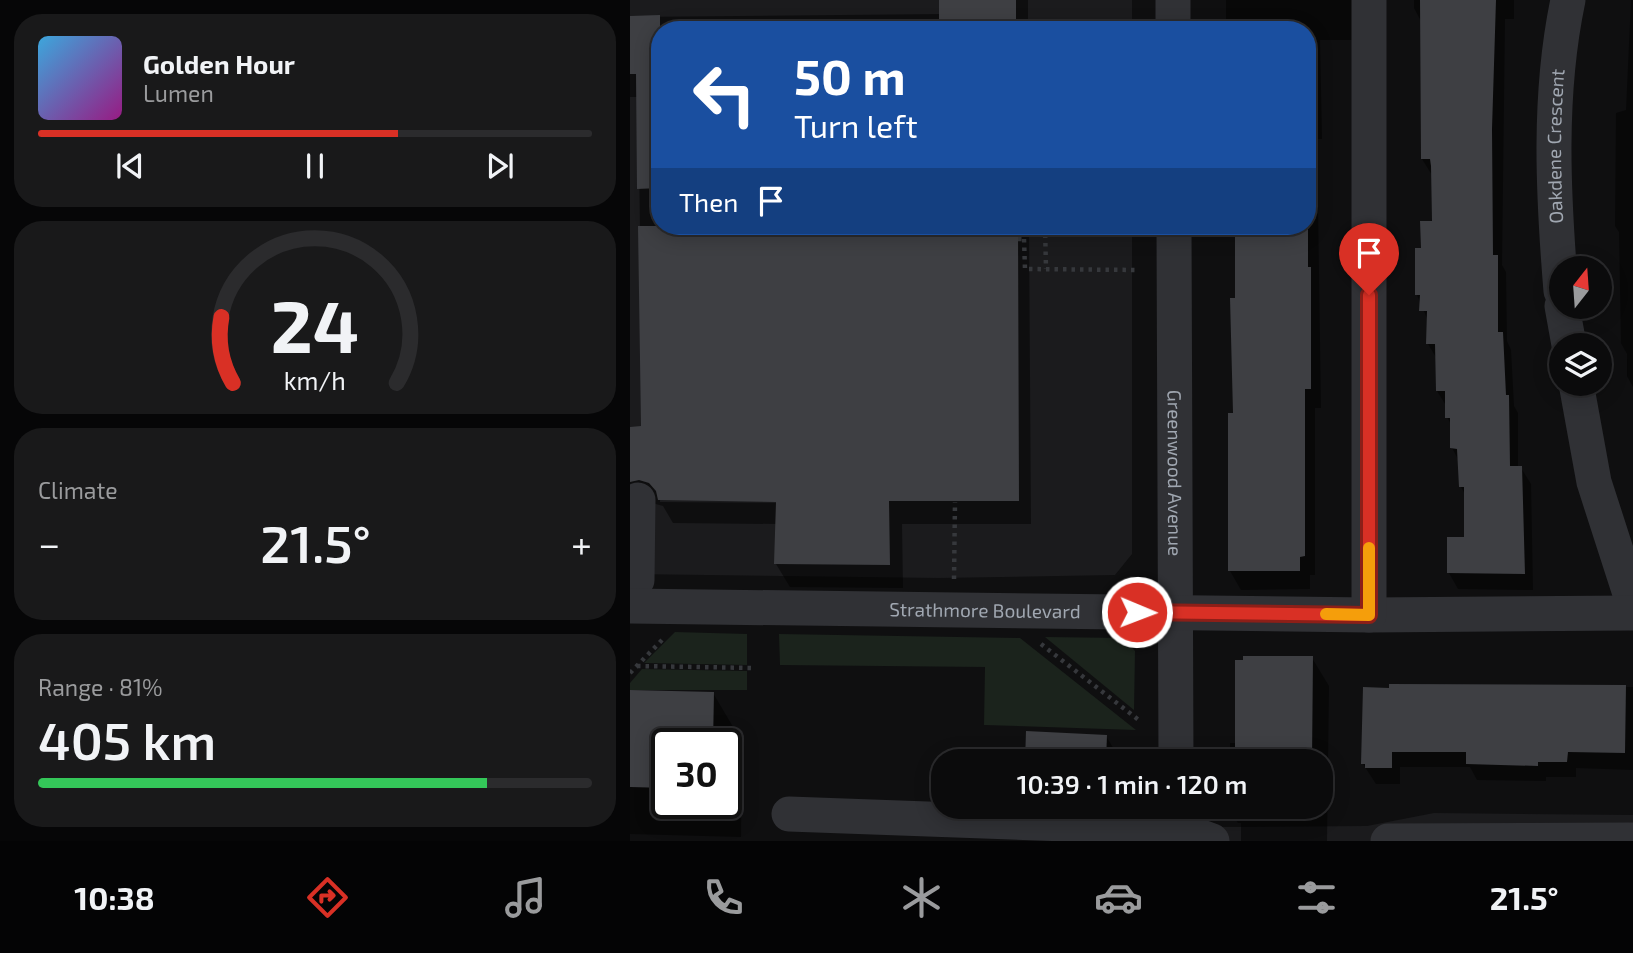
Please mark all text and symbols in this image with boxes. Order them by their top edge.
text: 50 m [794,46,906,105]
text: Golden Hour [143,48,295,79]
icon: left [679,49,770,140]
street label: Oakdene Crescent [1542,68,1569,224]
text: Lumen [143,79,214,107]
text: Turn left [794,106,918,144]
icon: previous [111,147,149,185]
icon: pause [296,147,334,185]
icon: next [481,147,519,185]
icon: arrive [752,182,790,220]
text: Then [679,186,738,217]
pin [1339,223,1399,295]
icon: arrive [1350,234,1388,272]
north arrow [1549,256,1612,318]
map controls [1549,256,1612,396]
text: 24 [271,281,359,369]
button: layers [1549,333,1612,396]
text: km/h [284,365,346,395]
street label: Greenwood Avenue [1164,390,1187,556]
text: Climate [38,476,118,504]
text: 21.5° [260,511,371,573]
text: − [38,520,60,566]
text: + [571,520,592,566]
position arrow [1100,575,1174,649]
street label: Strathmore Boulevard [889,597,1081,622]
text: Range · 81% [38,673,163,701]
text: 405 km [38,708,216,770]
speed limit sign: 30 [651,728,742,819]
text: 10:39 · 1 min · 120 m [1017,768,1247,799]
icon: directions [303,873,352,922]
icon: music [501,873,550,922]
icon: phone [699,873,748,922]
icon: climate [897,873,946,922]
icon: car [1094,873,1143,922]
icon: filters [1292,873,1341,922]
text: 10:38 [74,878,155,916]
text: 21.5° [1490,878,1559,916]

